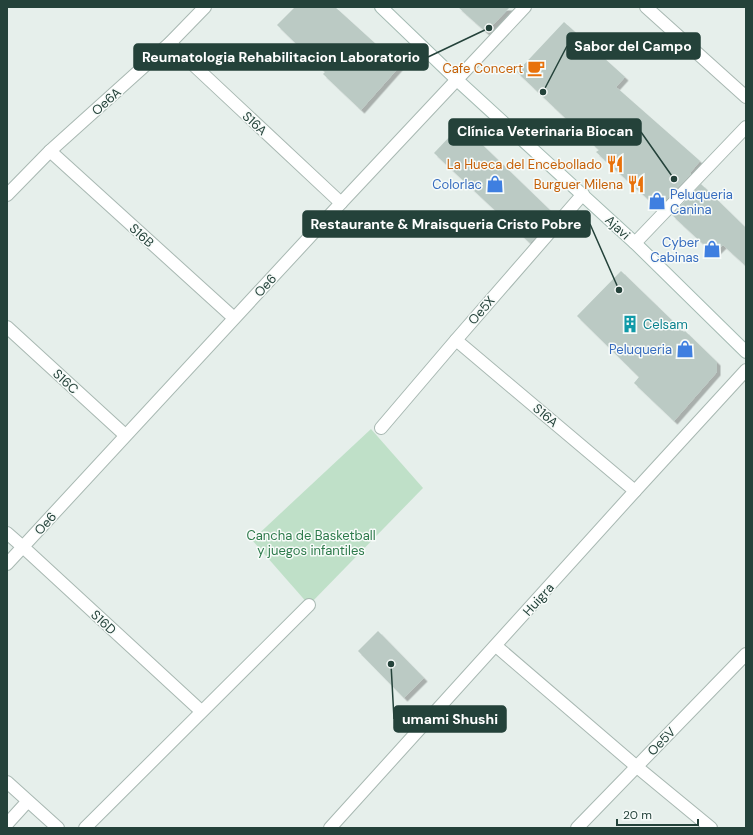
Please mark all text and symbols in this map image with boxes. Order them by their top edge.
callout: Sabor del Campo [567,33,700,59]
text: Sabor del Campo [574,37,692,55]
callout: Reumatologia Rehabilitacion Laboratorio [134,44,428,70]
text: Reumatologia Rehabilitacion Laboratorio [142,48,420,66]
cafe icon: Cafe Concert [526,58,546,78]
place label: Cafe Concert [442,60,523,77]
street label: Oe6A [88,84,125,119]
street label: S16A [239,108,271,139]
callout: Clínica Veterinaria Biocan [449,119,641,145]
text: Clínica Veterinaria Biocan [457,122,633,140]
restaurant icon: La Hueca del Encebollado [605,154,625,174]
place label: La Hueca del Encebollado [447,156,602,173]
shop icon: Colorlac [485,174,505,194]
restaurant icon: Burguer Milena [626,174,646,194]
place label: Colorlac [432,176,482,193]
place label: Burguer Milena [534,176,623,193]
place label: Peluqueria Canina [670,186,733,218]
shop icon: Peluqueria Canina [647,191,667,211]
callout: Restaurante & Mraisqueria Cristo Pobre [303,211,590,237]
street label: Ajavi [601,211,634,243]
text: Restaurante & Mraisqueria Cristo Pobre [310,215,582,233]
street label: S16B [126,220,158,251]
place label: Cyber Cabinas [650,234,699,266]
shop icon: Cyber Cabinas [702,239,722,259]
street label: Oe6 [250,270,280,301]
street label: Oe5X [464,292,499,328]
building icon: Celsam [620,314,640,334]
place label: Celsam [643,316,688,333]
shop icon: Peluqueria [675,339,695,359]
place label: Peluqueria [609,341,672,358]
street label: S16C [49,365,82,398]
street label: S16A [530,400,562,431]
street label: Oe6 [30,508,60,539]
park label: Cancha de Basketball y juegos infantiles [246,527,376,559]
street label: Huigra [519,579,558,619]
street label: S16D [87,606,120,638]
callout: umami Shushi [394,706,506,732]
text: umami Shushi [402,710,498,728]
street label: Oe5V [644,723,679,759]
scale bar [617,801,698,827]
text: 20 m [623,807,652,823]

